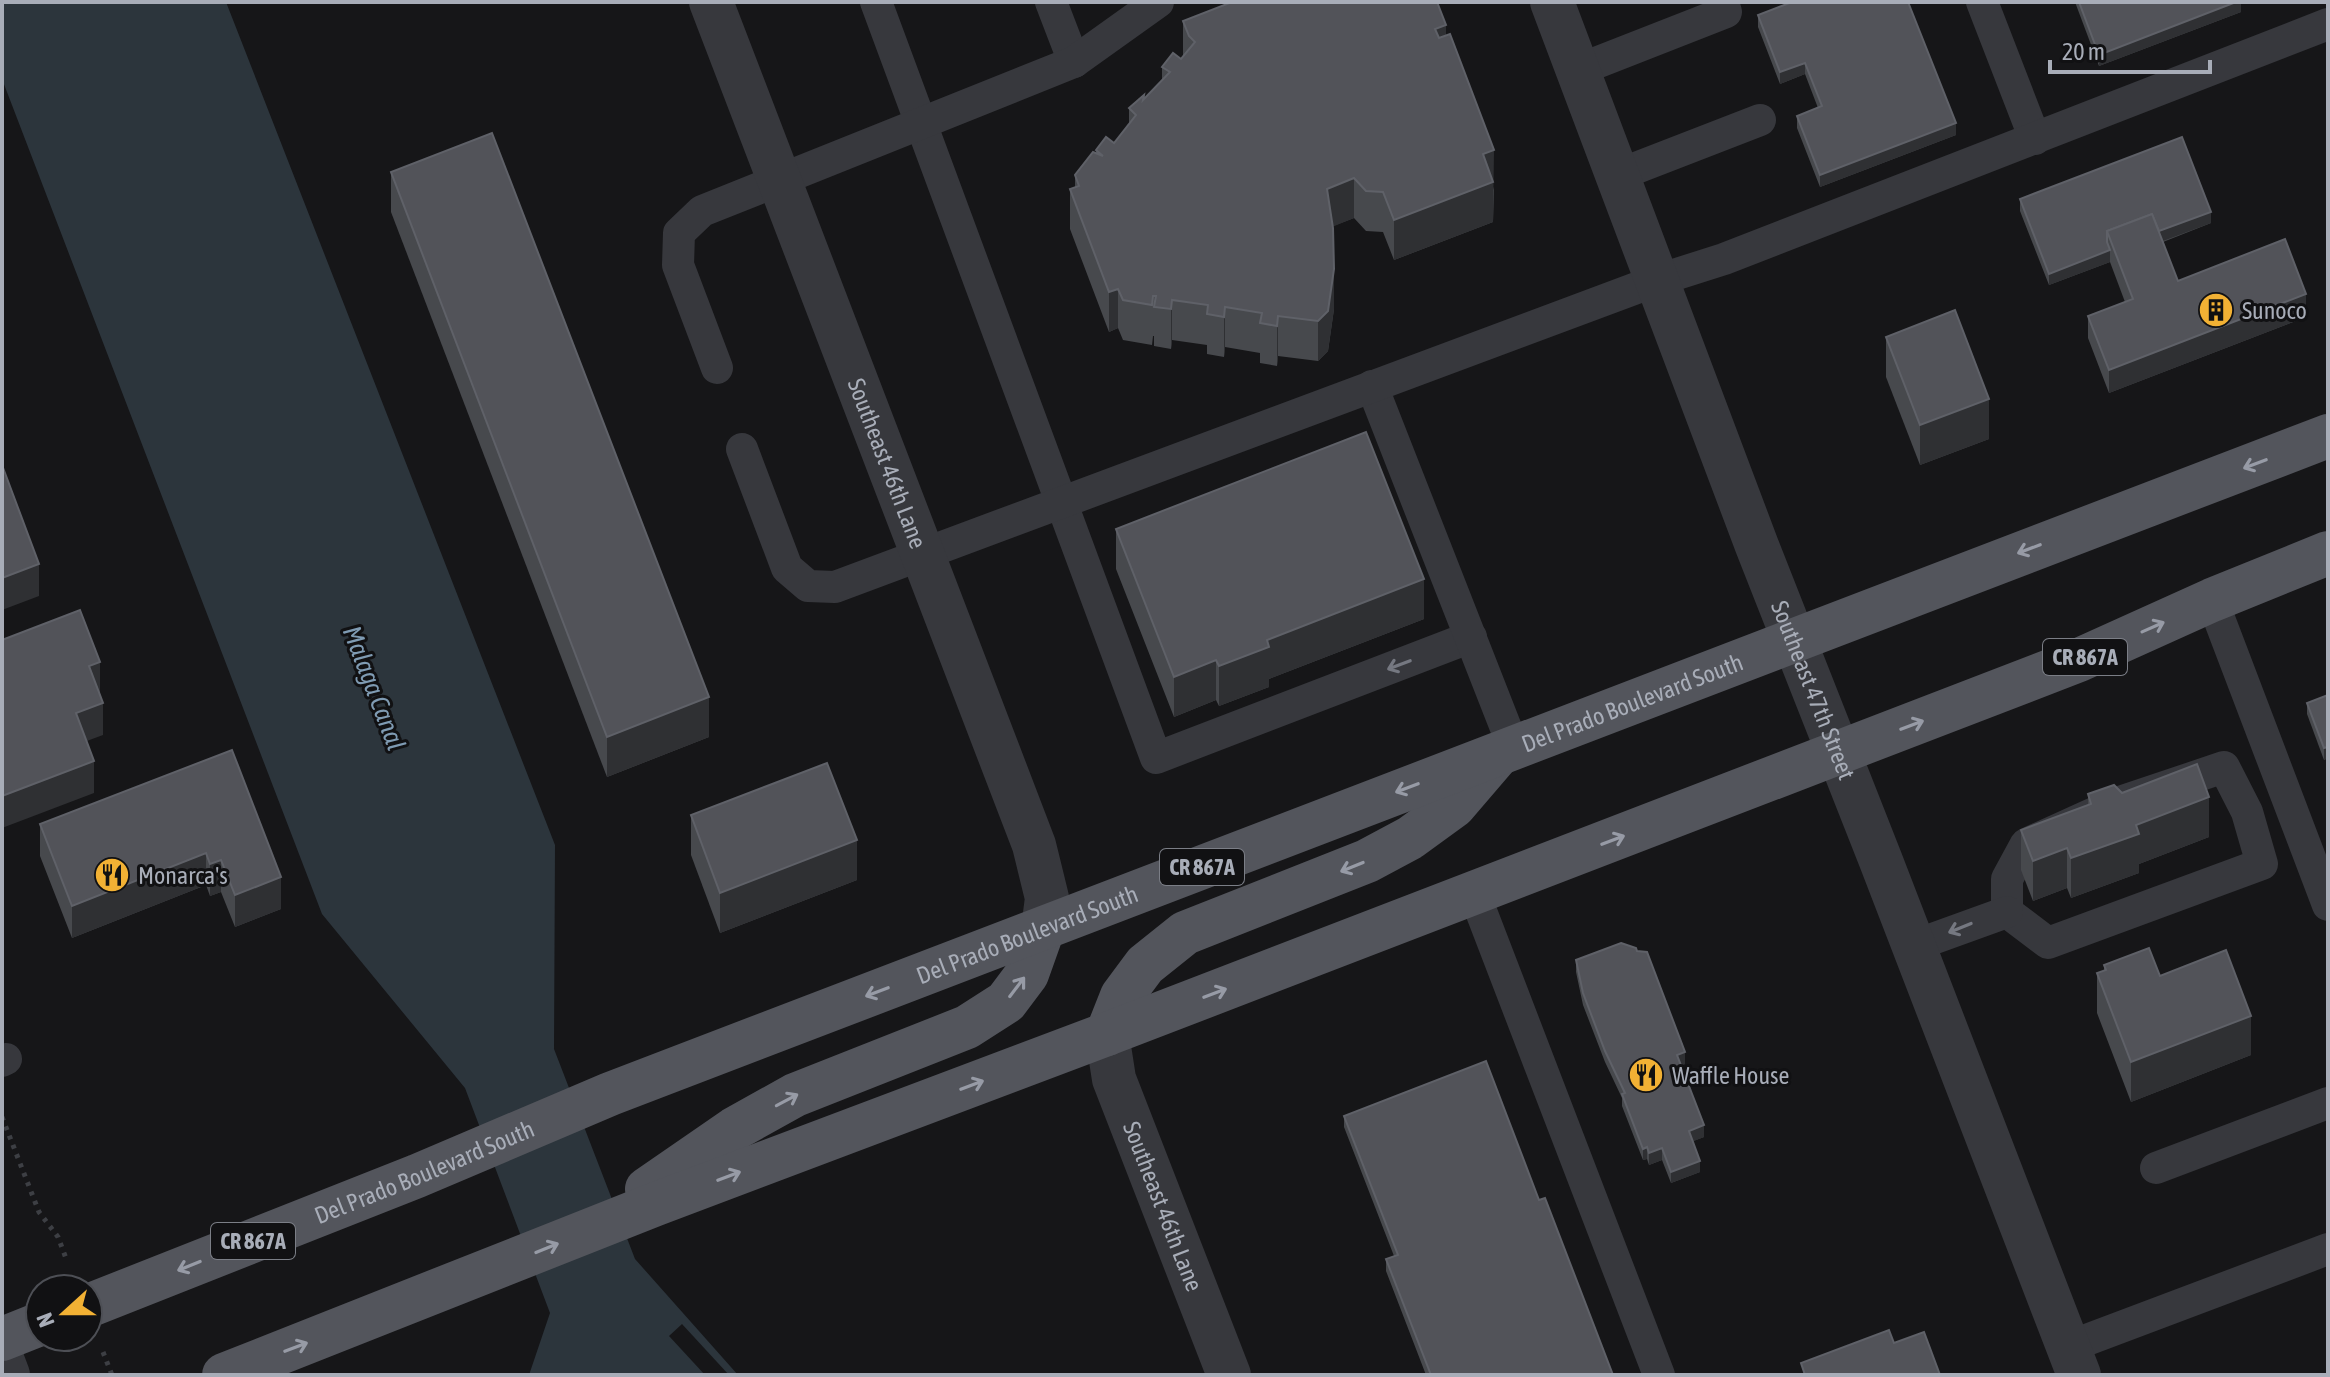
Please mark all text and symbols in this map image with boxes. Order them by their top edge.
scale bar [2050,24,2210,74]
text: 20 m [2062,38,2105,65]
building icon: Sunoco [2197,291,2235,329]
place label: Sunoco [2242,297,2307,324]
street label: Southeast 46th Lane [843,375,933,552]
one-way arrow [2243,458,2268,472]
one-way arrow [2017,543,2042,557]
street label: Southeast 47th Street [1766,597,1861,783]
one-way arrow [2141,619,2165,634]
water label: Malaga Canal [337,622,411,754]
road number: CR 867A [2043,639,2127,675]
street label: Del Prado Boulevard South [1518,648,1747,757]
one-way arrow [1387,659,1411,673]
one-way arrow [1899,717,1924,731]
one-way arrow [1395,782,1420,796]
one-way arrow [1600,832,1625,846]
road number: CR 867A [1160,849,1244,885]
restaurant icon: Monarca's [93,856,131,894]
one-way arrow [1340,861,1365,875]
place label: Monarca's [138,862,228,889]
street label: Del Prado Boulevard South [913,880,1141,989]
one-way arrow [1948,922,1973,936]
one-way arrow [1009,977,1026,998]
one-way arrow [1202,985,1227,999]
one-way arrow [865,986,890,1000]
restaurant icon: Waffle House [1627,1056,1665,1094]
place label: Waffle House [1672,1062,1789,1089]
one-way arrow [959,1077,984,1091]
one-way arrow [774,1092,798,1107]
street label: Del Prado Boulevard South [311,1114,538,1229]
street label: Southeast 46th Lane [1118,1118,1209,1295]
one-way arrow [716,1168,741,1182]
road number: CR 867A [211,1223,295,1259]
one-way arrow [534,1240,559,1254]
one-way arrow [177,1260,201,1274]
north arrow [24,1273,104,1353]
text: N [31,1309,60,1331]
one-way arrow [283,1338,308,1353]

